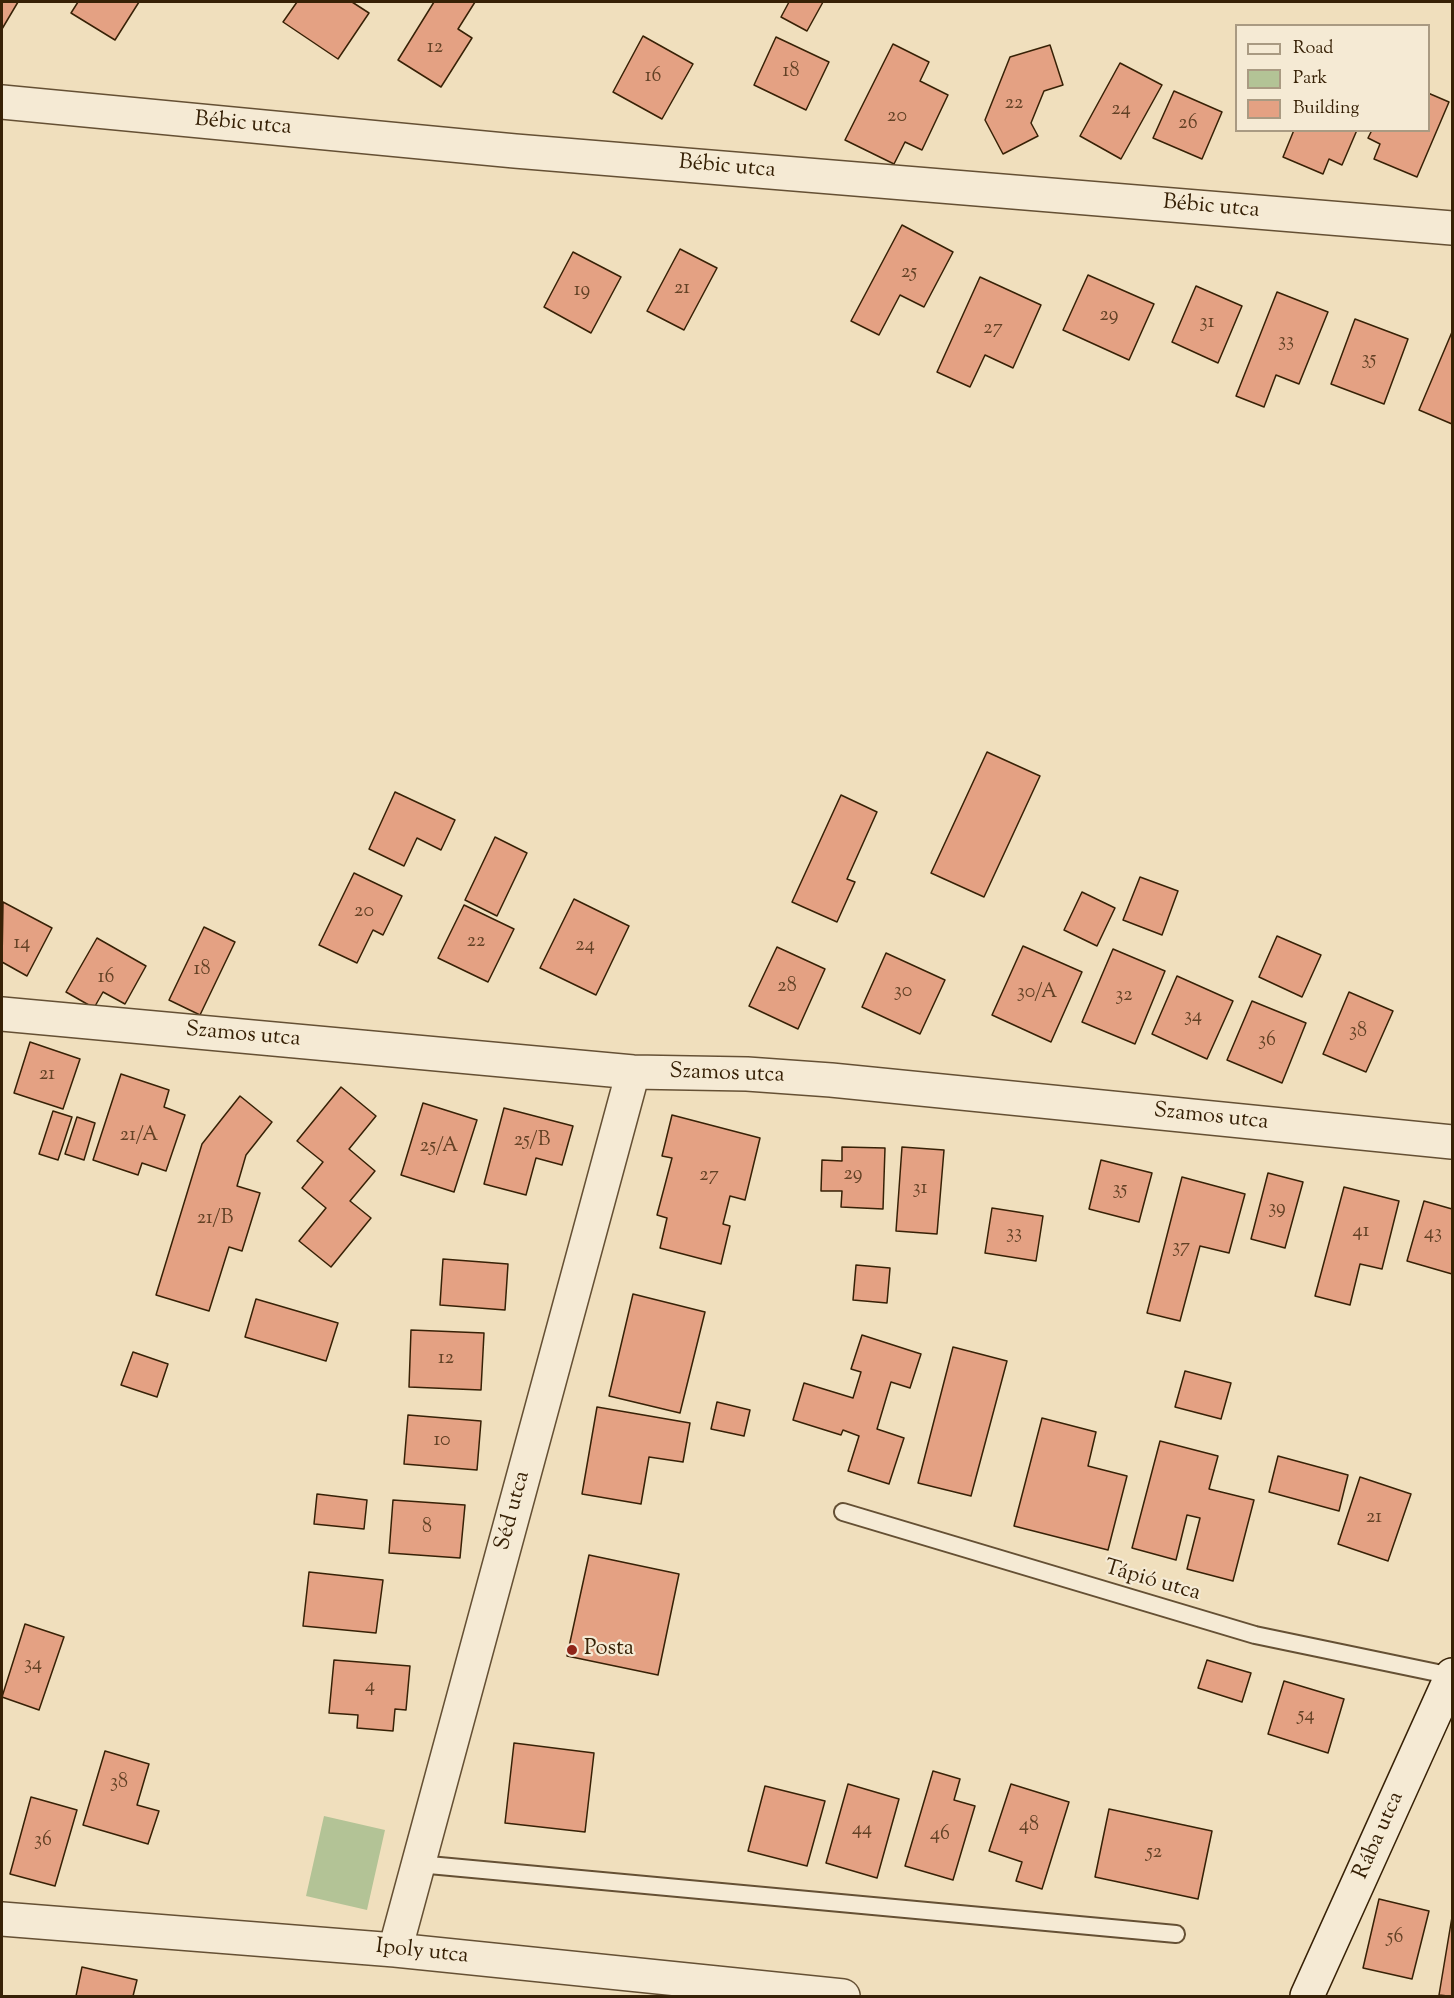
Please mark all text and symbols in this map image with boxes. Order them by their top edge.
legend [1235,24,1430,132]
text: Road [1293,36,1333,62]
house number: 12 [427,37,443,61]
house number: 18 [783,61,799,85]
house number: 16 [645,66,661,90]
text: Park [1293,66,1327,92]
house number: 22 [1005,93,1023,117]
text: Building [1293,96,1359,122]
house number: 24 [1111,99,1131,123]
house number: 20 [887,106,907,130]
street label: Bébic utca [194,108,292,142]
house number: 26 [1178,113,1198,137]
street label: Bébic utca [678,151,776,185]
street label: Bébic utca [1162,191,1260,225]
house number: 25 [901,262,917,286]
house number: 21 [674,278,690,302]
house number: 19 [574,280,590,304]
house number: 29 [1099,305,1119,329]
house number: 31 [1200,312,1214,336]
house number: 27 [983,318,1003,342]
house number: 33 [1278,331,1294,355]
house number: 35 [1362,349,1376,373]
house number: 20 [354,901,374,925]
house number: 22 [467,931,485,955]
house number: 14 [14,933,30,957]
house number: 24 [575,935,595,959]
house number: 18 [194,959,210,983]
house number: 16 [98,967,114,991]
house number: 28 [777,976,797,1000]
house number: 30 [894,981,912,1005]
house number: 30/A [1017,982,1057,1006]
house number: 32 [1115,985,1133,1009]
house number: 34 [1184,1006,1202,1030]
street label: Szamos utca [184,1018,302,1054]
house number: 38 [1349,1021,1367,1045]
house number: 36 [1258,1030,1276,1054]
street label: Szamos utca [669,1060,785,1090]
house number: 21 [39,1064,55,1088]
street label: Szamos utca [1152,1099,1270,1137]
house number: 21/A [120,1125,158,1149]
house number: 25/B [514,1130,550,1154]
house number: 25/A [420,1136,458,1160]
house number: 29 [843,1164,863,1188]
house number: 27 [699,1165,719,1189]
house number: 31 [913,1178,927,1202]
house number: 35 [1113,1179,1127,1203]
house number: 39 [1268,1198,1286,1222]
house number: 21/B [197,1208,233,1232]
house number: 41 [1353,1221,1369,1245]
house number: 33 [1006,1223,1022,1247]
house number: 43 [1424,1223,1442,1247]
house number: 37 [1172,1237,1190,1261]
house number: 12 [438,1348,454,1372]
house number: 10 [433,1430,451,1454]
street label: Séd utca [491,1469,537,1553]
house number: 21 [1366,1507,1382,1531]
house number: 8 [422,1517,432,1541]
street label: Tápió utca [1101,1556,1203,1608]
place label: Posta [584,1637,634,1663]
marker: Posta [565,1643,579,1657]
house number: 34 [24,1654,42,1678]
house number: 4 [365,1676,375,1700]
house number: 54 [1298,1705,1314,1729]
house number: 38 [110,1772,128,1796]
street label: Rába utca [1349,1788,1411,1884]
house number: 48 [1019,1815,1039,1839]
house number: 44 [852,1819,872,1843]
house number: 46 [930,1824,950,1848]
house number: 36 [34,1830,52,1854]
house number: 52 [1146,1842,1162,1866]
house number: 56 [1387,1927,1403,1951]
street label: Ipoly utca [374,1935,470,1971]

